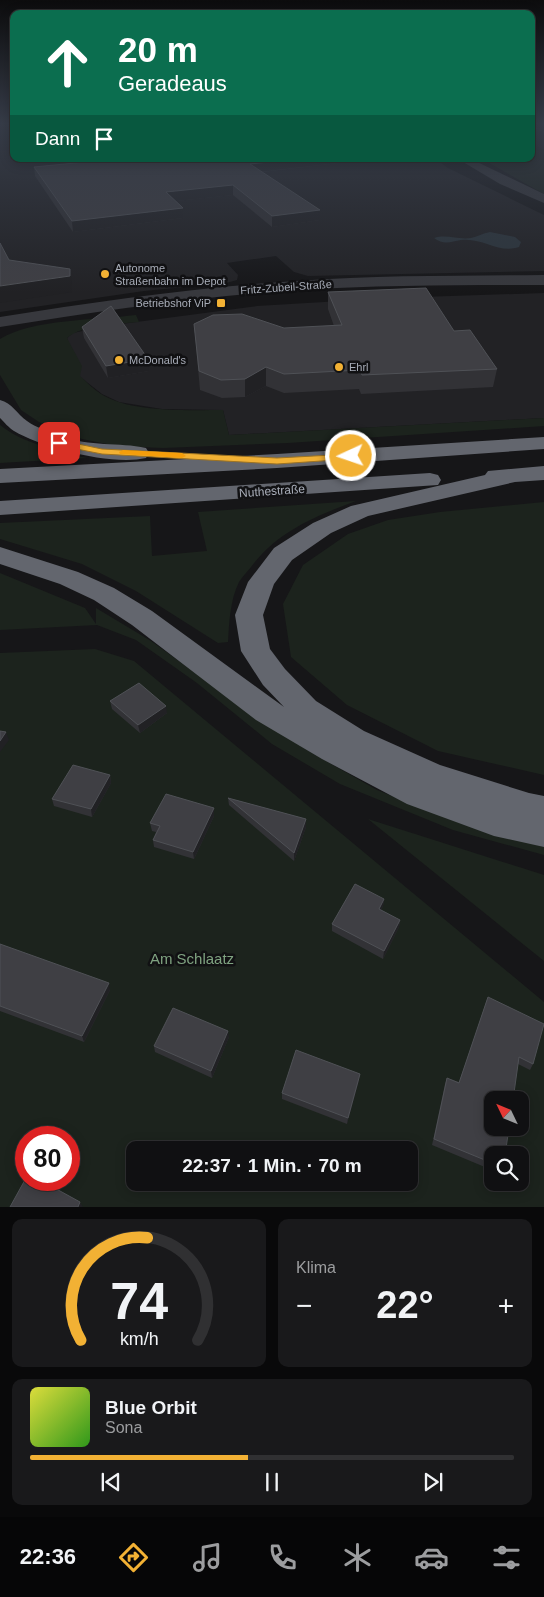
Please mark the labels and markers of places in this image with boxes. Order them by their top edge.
place label: Autonome Straßenbahn im Depot [115,262,226,287]
marker: Autonome Straßenbahn im Depot [99,268,111,280]
place label: Betriebshof ViP [135,297,211,309]
marker: Betriebshof ViP [215,297,227,309]
marker: McDonald's [113,354,125,366]
place label: McDonald's [129,354,187,366]
marker: Ehrl [333,361,345,373]
place label: Ehrl [349,361,369,373]
pin [38,422,80,464]

